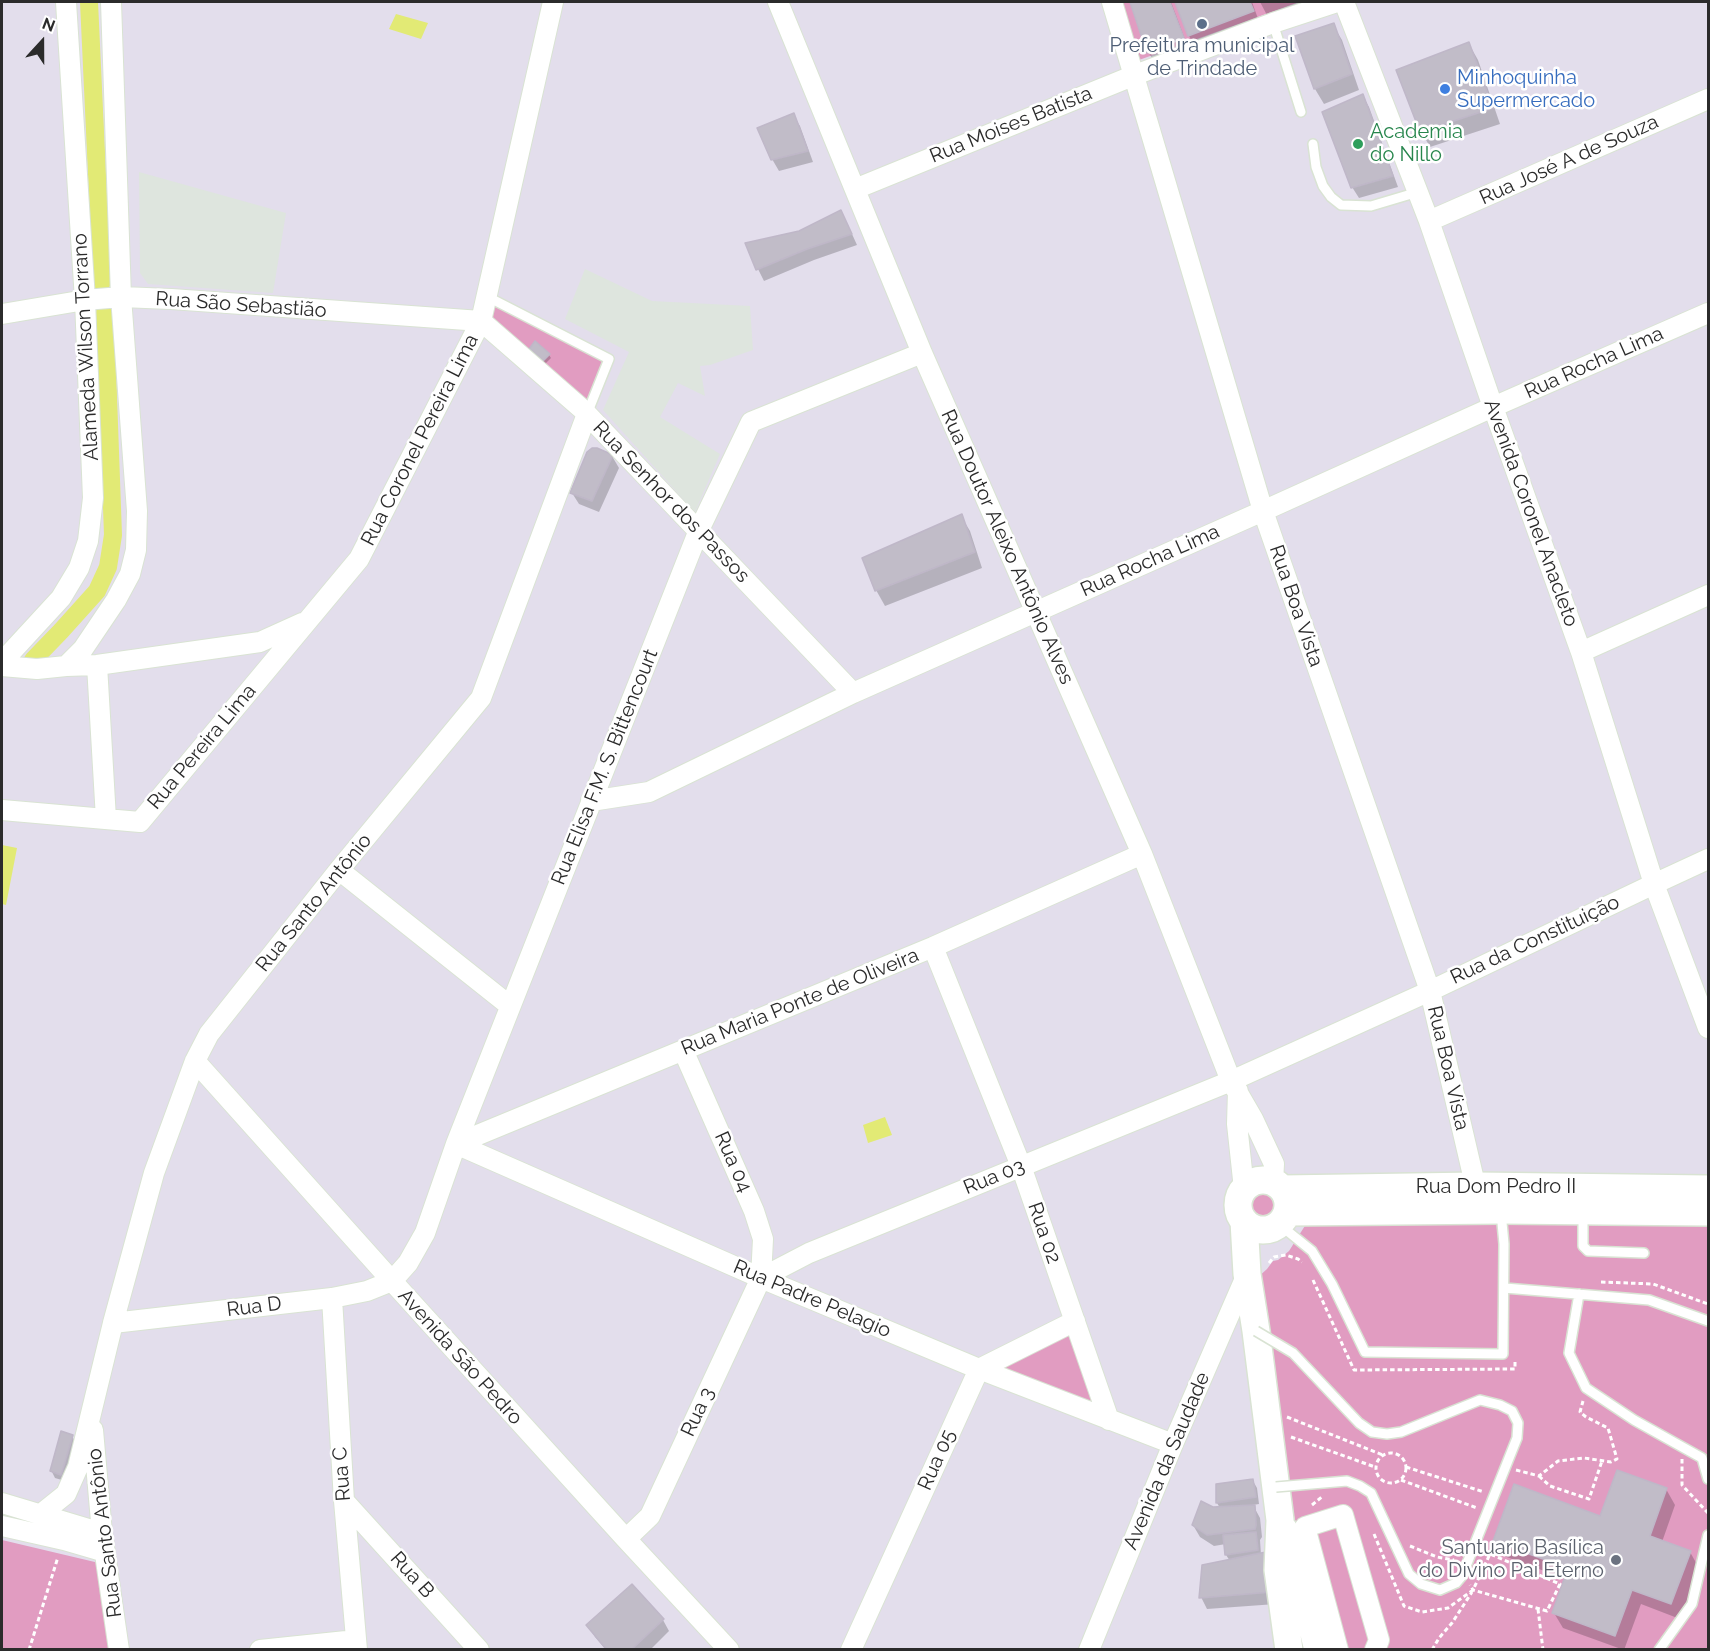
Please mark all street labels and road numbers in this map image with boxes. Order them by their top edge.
street label: Rua Moises Batista [926,81,1096,169]
street label: Rua José A de Souza [1476,110,1662,210]
street label: Alameda Wilson Torrano [68,233,104,461]
street label: Rua São Sebastião [155,287,327,323]
street label: Rua Rocha Lima [1521,322,1667,404]
street label: Rua Coronel Pereira Lima [356,330,484,550]
street label: Avenida Coronel Anacleto [1479,396,1583,630]
street label: Rua Doutor Aleixo Antônio Alves [935,406,1079,688]
street label: Rua Senhor dos Passos [588,416,754,588]
street label: Rua Rocha Lima [1077,520,1223,602]
street label: Rua Boa Vista [1264,542,1328,670]
street label: Rua Elisa F.M. S. Bittencourt [547,646,663,888]
street label: Rua Pereira Lima [143,680,261,814]
street label: Rua Santo Antônio [251,829,377,977]
street label: Rua da Constituição [1447,890,1623,990]
street label: Rua Maria Ponte de Oliveira [678,943,922,1061]
street label: Rua Boa Vista [1422,1003,1474,1133]
street label: Rua 04 [709,1128,757,1196]
street label: Rua 03 [960,1154,1028,1200]
street label: Rua Dom Pedro II [1416,1175,1576,1199]
street label: Rua 02 [1022,1199,1066,1267]
street label: Rua Padre Pelagio [730,1255,894,1343]
street label: Avenida São Pedro [393,1284,527,1430]
street label: Rua D [225,1292,283,1322]
street label: Avenida da Saudade [1119,1369,1215,1553]
street label: Rua 3 [676,1384,720,1440]
street label: Rua 05 [913,1426,961,1494]
street label: Rua C [328,1446,356,1502]
street label: Rua Santo Antônio [83,1447,127,1619]
street label: Rua B [385,1547,439,1603]

